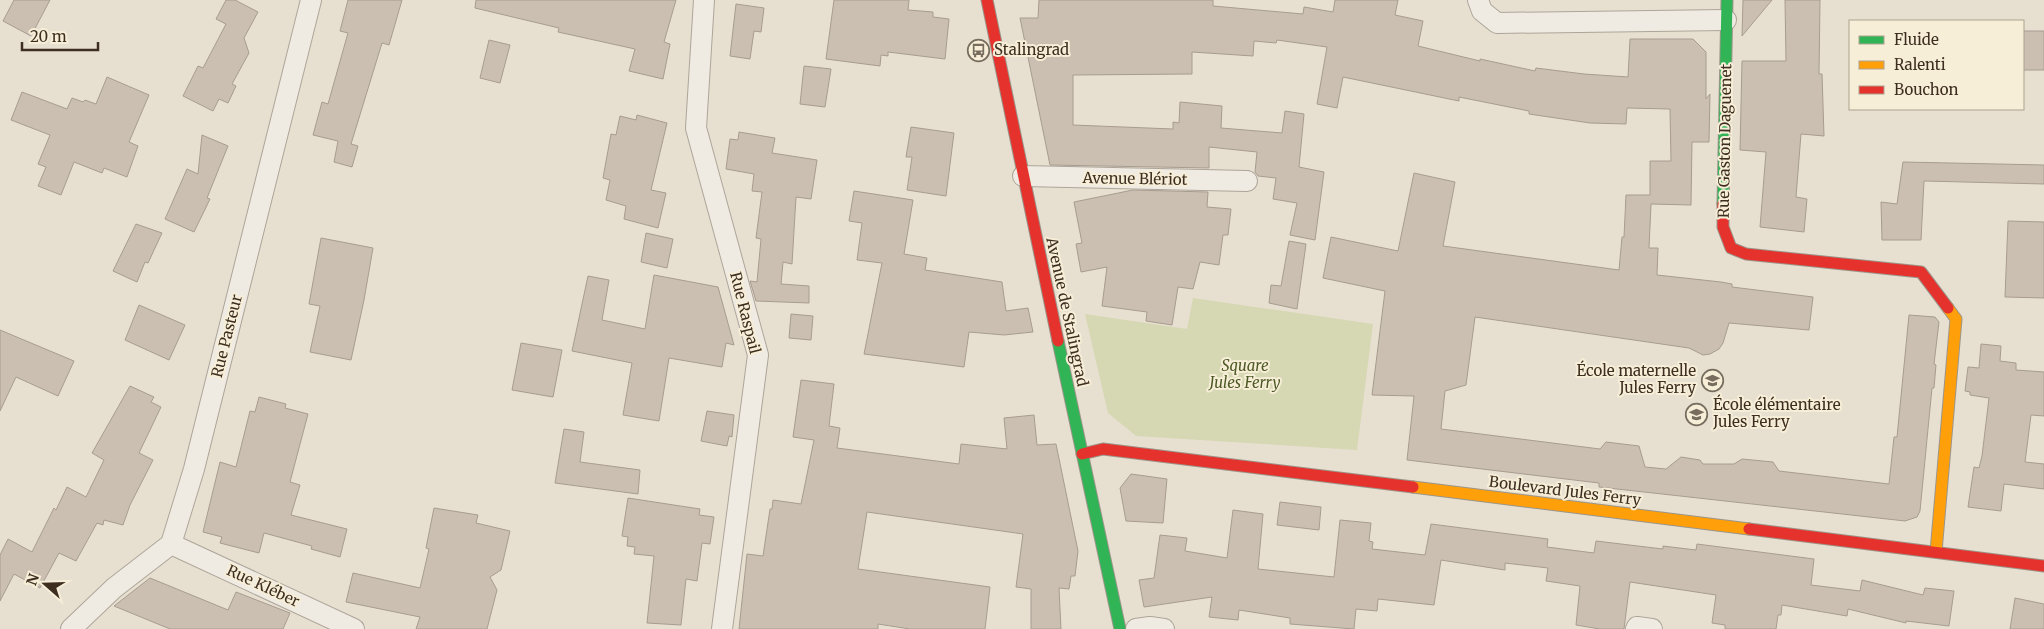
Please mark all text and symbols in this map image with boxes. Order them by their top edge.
scale bar [22,20,99,52]
legend [1849,20,2024,110]
text: 20 m [30,27,67,46]
text: Fluide [1894,30,1939,49]
bus stop icon: Stalingrad [966,38,990,62]
place label: Stalingrad [994,40,1069,59]
text: Ralenti [1894,55,1946,74]
street label: Rue Gaston Daguenet [1714,64,1735,218]
text: Bouchon [1894,80,1958,99]
street label: Avenue Blériot [1081,168,1188,189]
street label: Avenue de Stalingrad [1042,235,1093,388]
street label: Rue Raspail [726,270,765,356]
street label: Rue Pasteur [207,292,246,380]
park label: Square Jules Ferry [1208,356,1280,392]
place label: École maternelle Jules Ferry [1576,360,1696,397]
school or university icon: École maternelle Jules Ferry [1700,368,1724,392]
place label: École élémentaire Jules Ferry [1712,394,1841,431]
school or university icon: École élémentaire Jules Ferry [1685,402,1709,426]
street label: Boulevard Jules Ferry [1488,472,1643,509]
north arrow [20,559,70,609]
street label: Rue Kléber [224,560,303,611]
text: N [22,571,43,588]

